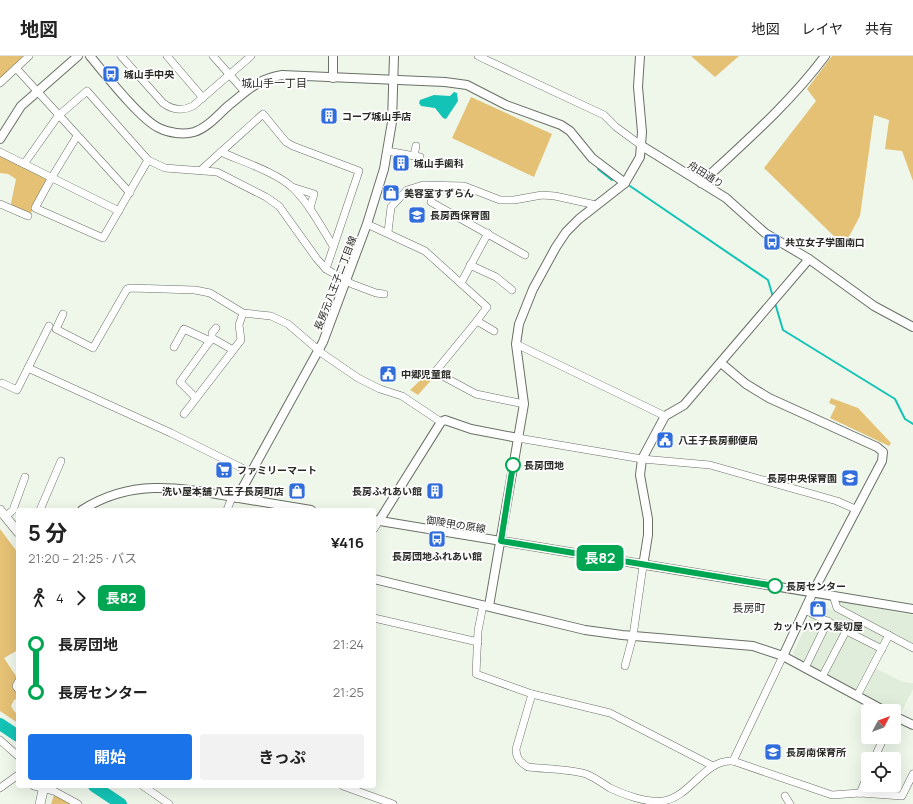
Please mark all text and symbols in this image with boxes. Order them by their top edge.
text: 地図 [20,16,58,42]
text: 地図 [751,19,779,38]
text: レイヤ [801,19,843,38]
text: 共有 [865,19,893,38]
bus stop icon: 城山手中央 [101,64,121,84]
place label: 城山手中央 [124,67,175,81]
district label: 城山手一丁目 [241,75,307,90]
building icon: コープ城山手店 [319,106,339,126]
place label: コープ城山手店 [342,109,411,123]
building icon: 城山手歯科 [391,153,411,173]
place label: 城山手歯科 [414,156,464,170]
street label: 舟田通り [685,157,727,191]
shop icon: 美容室すずらん [381,183,401,203]
place label: 美容室すずらん [404,186,474,200]
school or university icon: 長房西保育園 [407,205,427,225]
place label: 長房西保育園 [430,208,490,222]
bus stop icon: 共立女子学園南口 [762,232,782,252]
street label: 長房元八王子二丁目線 [311,234,359,332]
place label: 共立女子学園南口 [785,235,865,249]
public building icon: 中郷児童館 [378,364,398,384]
place label: 中郷児童館 [401,367,451,381]
public building icon: 八王子長房郵便局 [655,430,675,450]
place label: 八王子長房郵便局 [678,433,758,447]
marker: 長房団地 [505,457,521,473]
place label: 長房団地 [524,458,564,472]
supermarket icon: ファミリーマート [214,460,234,480]
place label: ファミリーマート [237,463,317,477]
school or university icon: 長房中央保育園 [840,468,860,488]
place label: 長房中央保育園 [767,471,837,485]
shop icon: 洗い屋本舗 八王子長房町店 [287,481,307,501]
building icon: 長房ふれあい館 [425,481,445,501]
place label: 洗い屋本舗 八王子長房町店 [162,484,284,498]
place label: 長房ふれあい館 [352,484,422,498]
street label: 御陵甲の原線 [425,512,487,536]
text: 5 分 [28,518,67,548]
bus stop icon: 長房団地ふれあい館 [427,529,447,549]
text: ¥416 [331,532,364,553]
line badge: 長82 [577,545,623,571]
text: 長82 [585,548,615,567]
text: 21:20 – 21:25 · バス [28,549,137,567]
place label: 長房団地ふれあい館 [392,549,482,563]
marker: 長房センター [767,578,783,594]
place label: 長房センター [786,579,846,593]
icon: walk [28,587,50,609]
icon: forward [70,587,92,609]
text: 長82 [106,588,137,607]
text: 4 [56,589,64,607]
shop icon: カットハウス髪切屋 [808,599,828,619]
district label: 長房町 [733,600,766,615]
place label: カットハウス髪切屋 [773,619,863,633]
text: 長房団地 [58,634,118,655]
text: 21:24 [333,635,364,653]
text: 長房センター [58,682,148,703]
text: 21:25 [333,683,364,701]
north arrow [861,704,901,744]
map controls [861,704,901,792]
button: 開始 [28,734,192,780]
button: きっぷ [200,734,364,780]
school or university icon: 長房南保育所 [763,742,783,762]
place label: 長房南保育所 [786,745,846,759]
button: locate [861,752,901,792]

